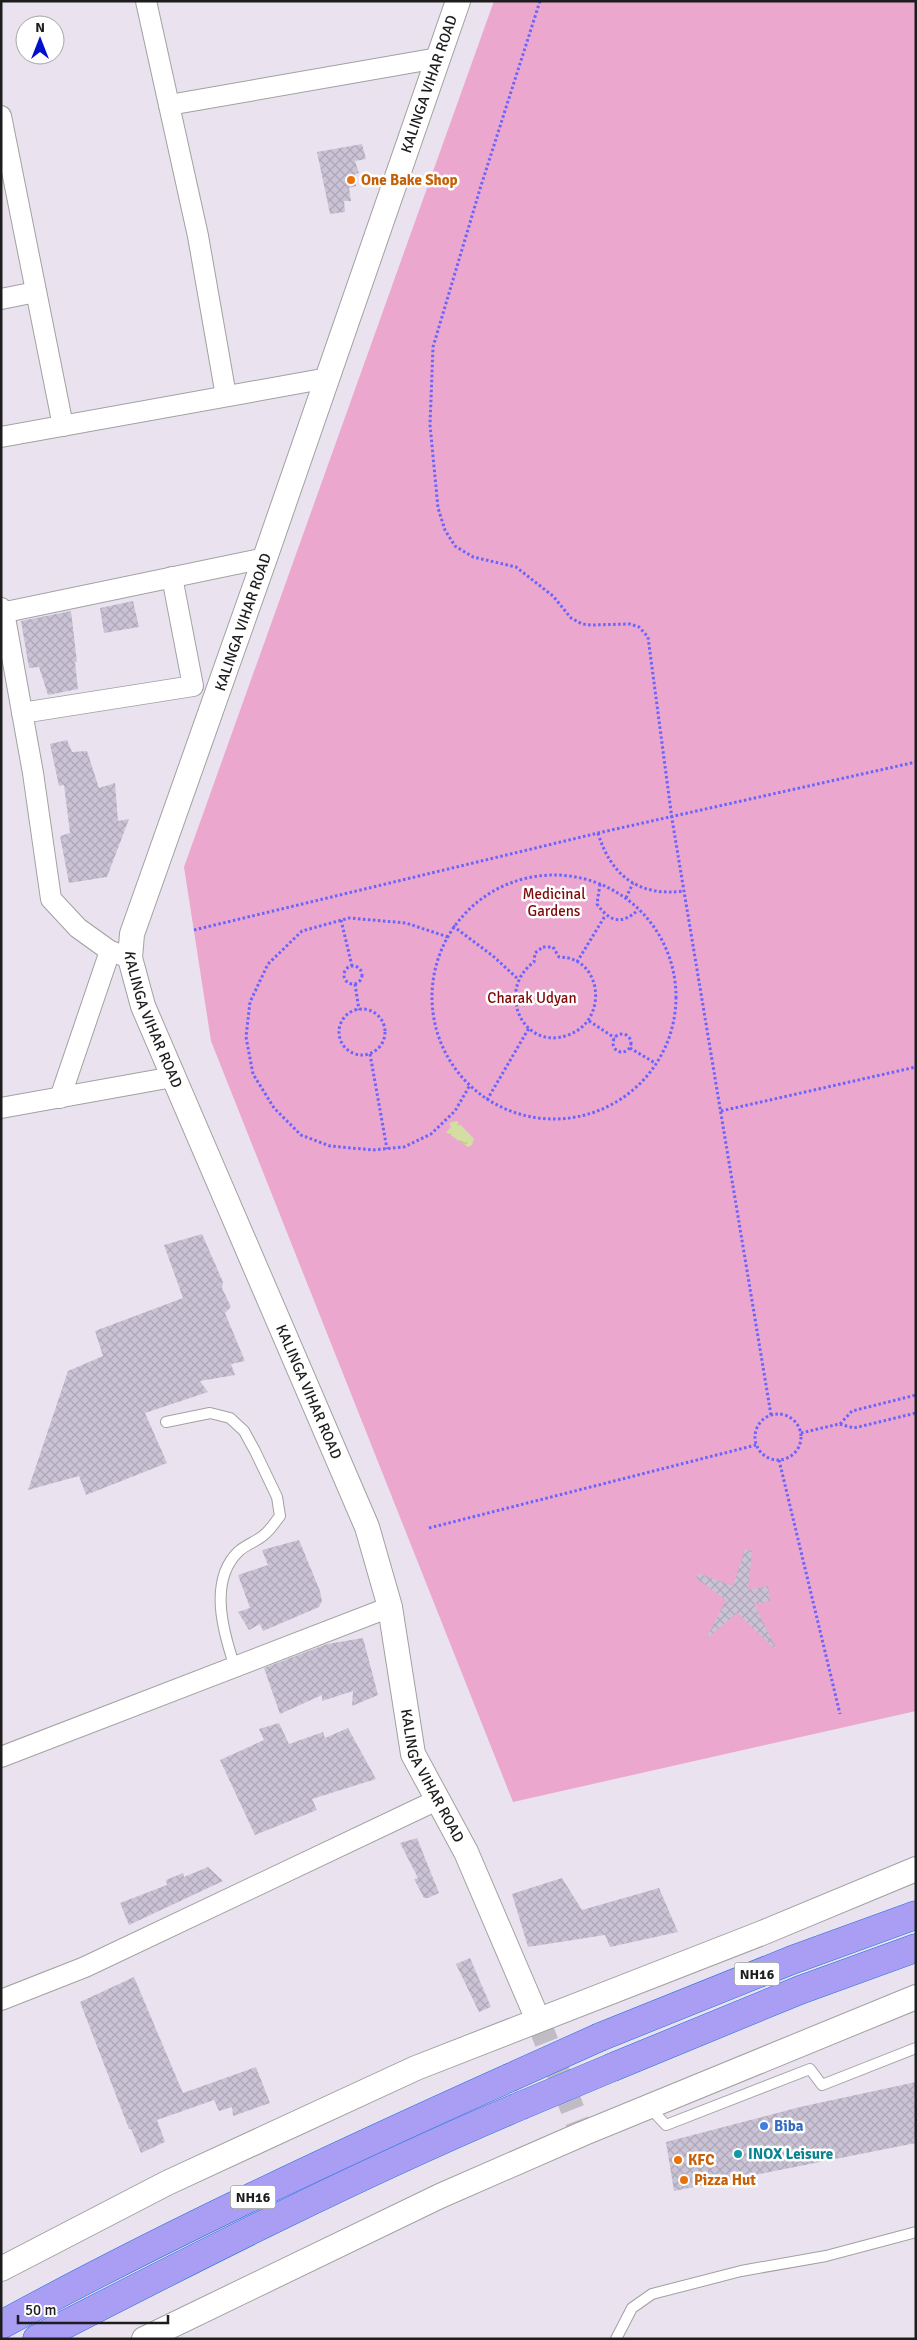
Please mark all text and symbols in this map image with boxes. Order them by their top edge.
street label: KALINGA VIHAR ROAD [397,13,461,155]
north arrow [15,15,65,65]
text: N [35,19,45,36]
place label: One Bake Shop [361,171,458,189]
marker: One Bake Shop [345,174,357,186]
street label: KALINGA VIHAR ROAD [211,551,275,693]
park label: Medicinal Gardens [522,885,586,920]
street label: KALINGA VIHAR ROAD [121,951,186,1091]
park label: Charak Udyan [487,989,577,1007]
street label: KALINGA VIHAR ROAD [272,1322,346,1462]
street label: KALINGA VIHAR ROAD [397,1708,468,1845]
road number: NH16 [734,1962,780,1986]
place label: Biba [774,2117,804,2135]
marker: Biba [758,2120,770,2132]
place label: INOX Leisure [748,2145,833,2163]
marker: INOX Leisure [732,2148,744,2160]
place label: KFC [688,2151,714,2169]
marker: KFC [672,2154,684,2166]
place label: Pizza Hut [694,2171,756,2189]
marker: Pizza Hut [678,2174,690,2186]
road number: NH16 [230,2186,276,2208]
scale bar [18,2292,168,2324]
text: 50 m [25,2301,56,2319]

